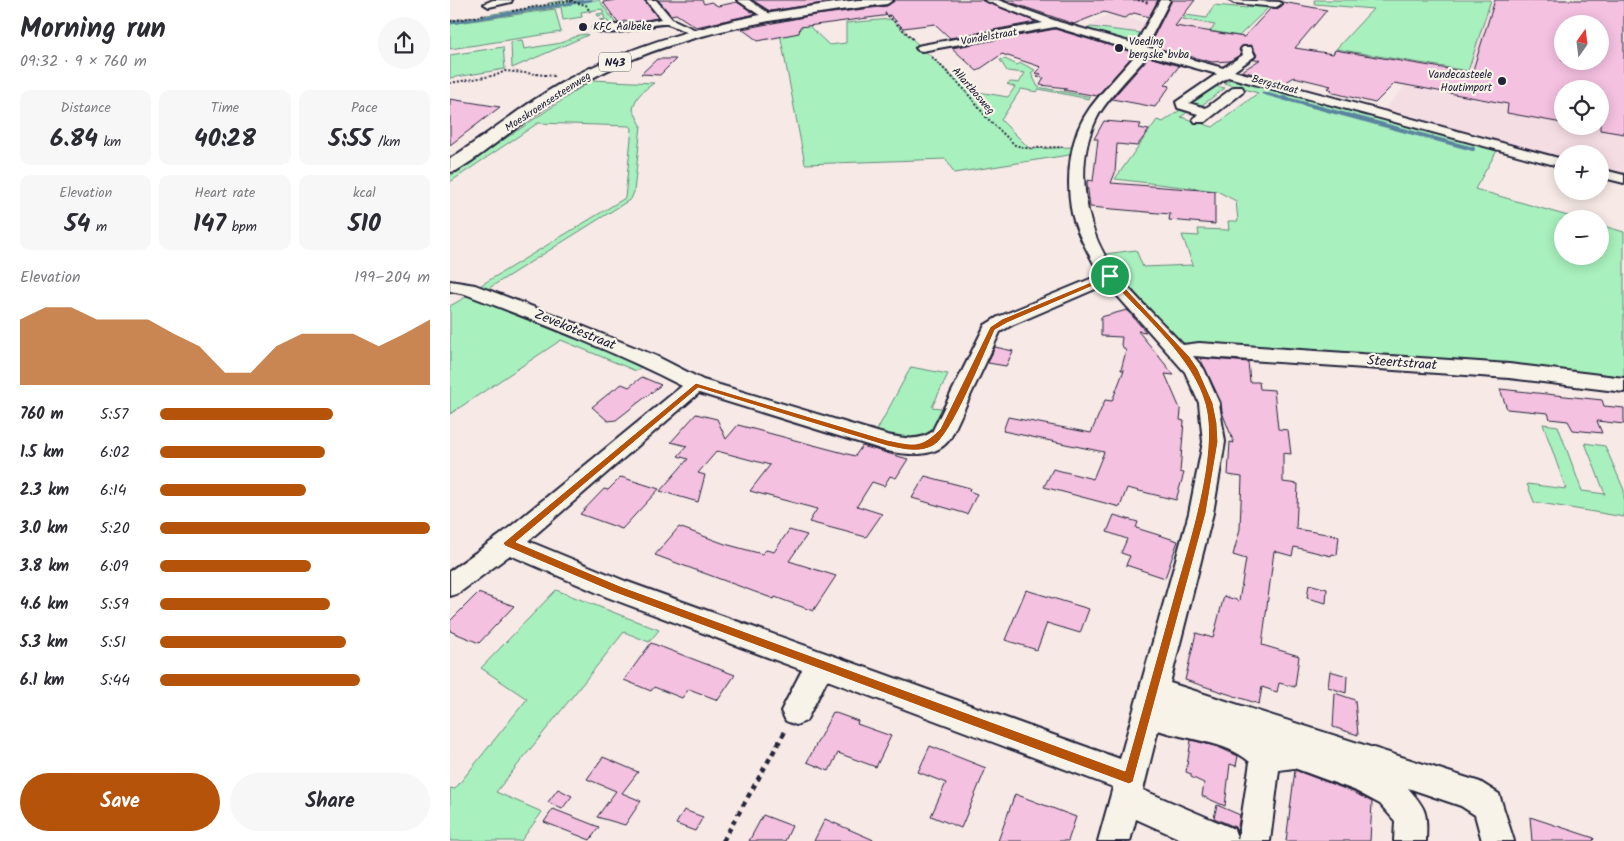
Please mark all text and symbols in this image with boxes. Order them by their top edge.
text: Morning run [20,7,166,52]
north arrow [1554,15,1609,70]
map controls [1554,15,1609,265]
button: share [378,17,430,69]
place label: KFC Aalbeke [593,18,652,36]
marker: KFC Aalbeke [577,21,589,33]
street label: Vondelstraat [959,23,1019,51]
place label: Voeding bergske bvba [1129,33,1189,64]
marker: Voeding bergske bvba [1113,42,1125,54]
text: 09:32 · 9 × 760 m [20,49,147,74]
road number: N43 [599,52,631,72]
street label: Allartbosweg [947,63,999,119]
place label: Vandecasteele Houtimport [1428,66,1493,97]
street label: Moeskroensesteenweg [501,67,595,137]
street label: Bergstraat [1249,70,1301,100]
marker: Vandecasteele Houtimport [1496,75,1508,87]
button: locate [1554,80,1609,135]
text: Distance [61,97,111,119]
text: Time [211,97,239,119]
text: Pace [351,97,378,119]
text: 6.84 [50,119,98,159]
text: 40:28 [194,119,256,159]
text: 5:55 [328,119,372,159]
text: km [98,131,121,153]
text: /km [372,131,401,153]
button: + [1554,145,1609,200]
text: Elevation [59,182,112,204]
text: Heart rate [195,182,255,204]
text: kcal [353,182,376,204]
text: 54 [64,204,90,244]
text: 147 [193,204,226,244]
text: 510 [348,204,381,244]
button: − [1554,210,1609,265]
text: m [90,216,107,238]
text: bpm [226,216,257,238]
pin [1089,255,1131,297]
icon: arrive [1096,262,1124,290]
text: Elevation [20,265,81,290]
text: 199–204 m [354,265,430,290]
street label: Zevekotestraat [531,304,620,357]
street label: Steertstraat [1366,350,1438,376]
text: 760 m [20,402,64,427]
text: 5:57 [100,402,129,427]
text: 1.5 km [20,440,64,465]
text: 6:02 [100,440,130,465]
text: 2.3 km [20,478,69,503]
text: 6:14 [100,478,127,503]
text: 3.0 km [20,516,68,541]
text: 5:20 [100,516,130,541]
text: 3.8 km [20,554,69,579]
text: 6:09 [100,554,129,579]
text: 4.6 km [20,592,68,617]
text: 5:59 [100,592,129,617]
text: 5.3 km [20,630,68,655]
text: 5:51 [100,630,126,655]
text: 6.1 km [20,668,64,693]
text: 5:44 [100,668,130,693]
button: Save [20,773,220,831]
button: Share [230,773,430,831]

